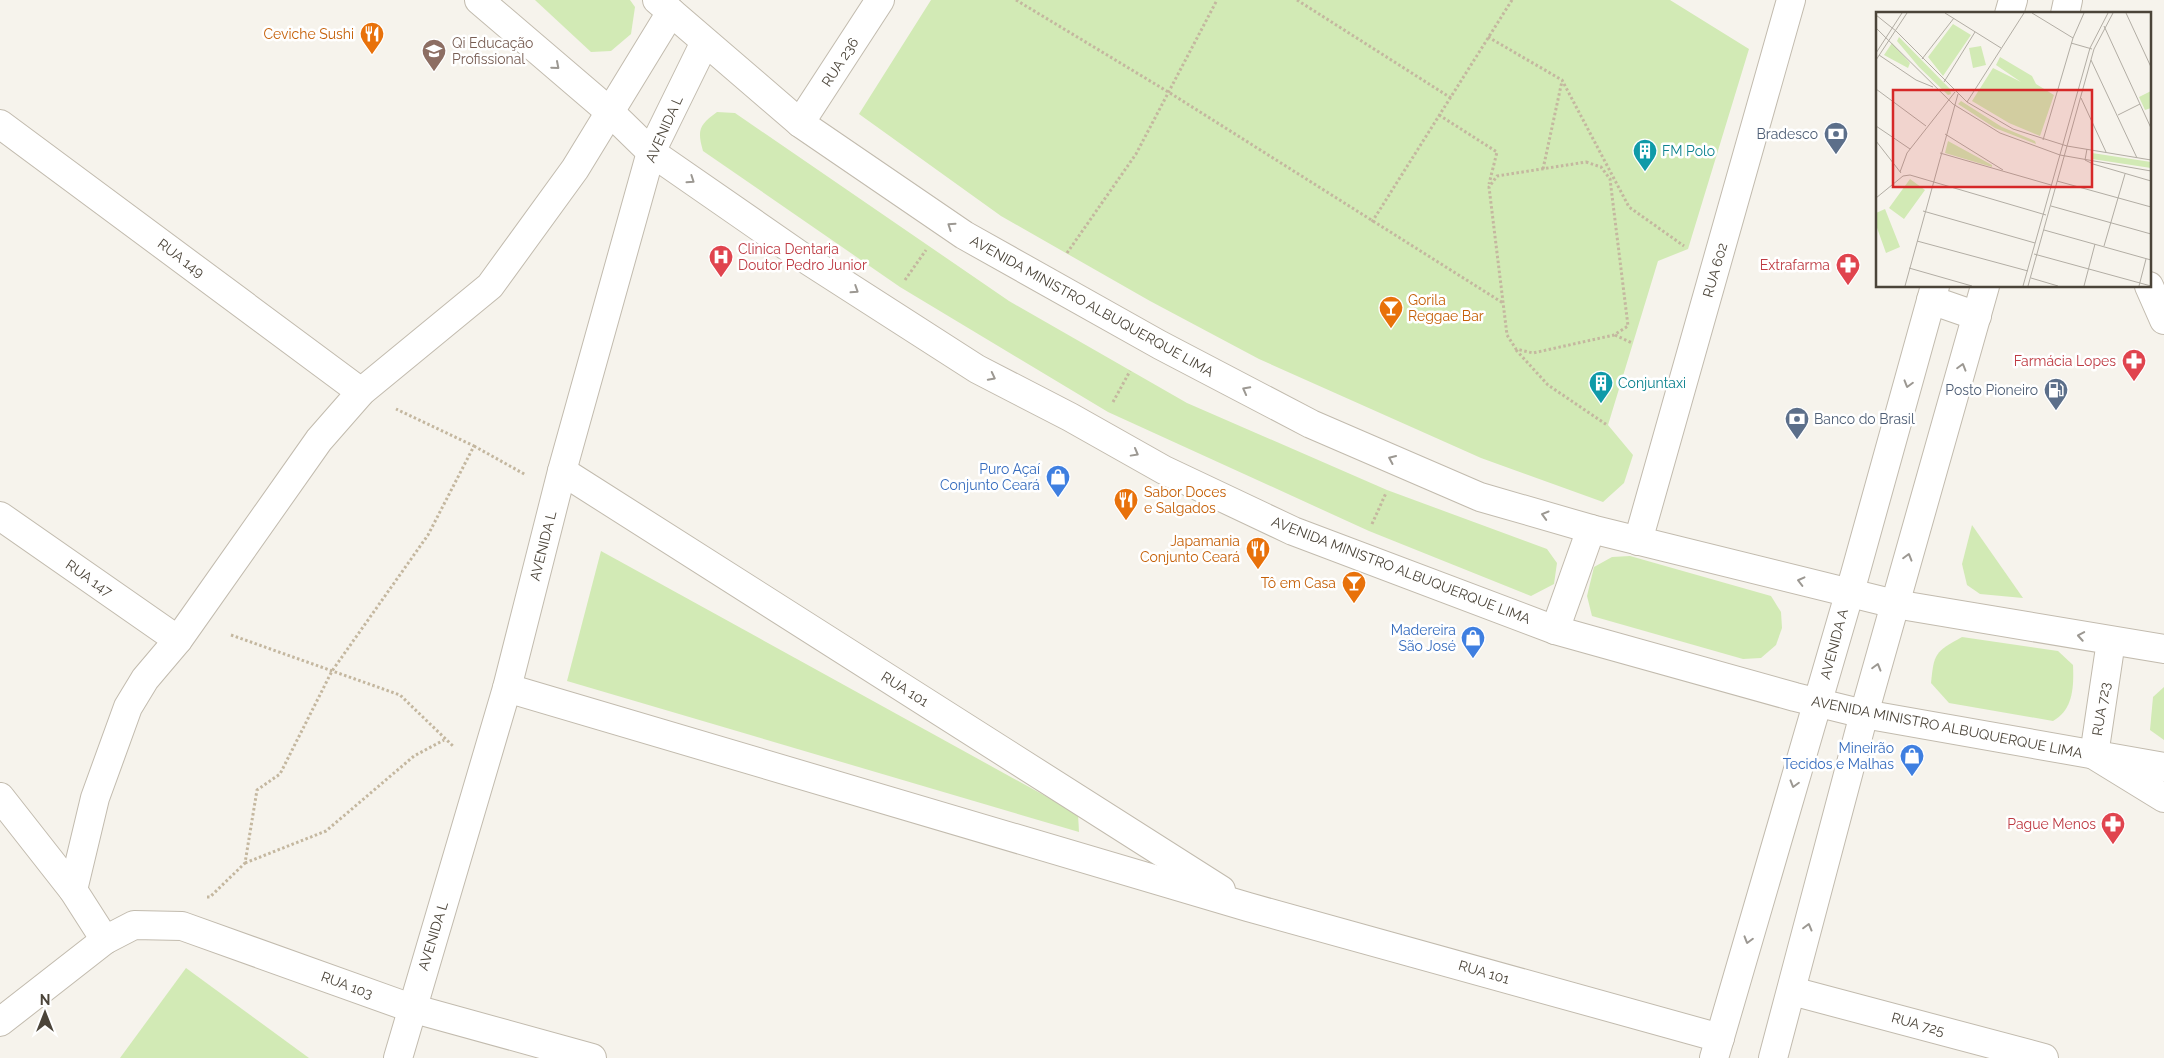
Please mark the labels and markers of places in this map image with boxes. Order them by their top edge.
restaurant icon: Ceviche Sushi [359,21,385,55]
place label: Ceviche Sushi [263,26,354,42]
place label: Qi Educação Profissional [452,35,533,67]
school or university icon: Qi Educação Profissional [421,38,447,72]
bank icon: Bradesco [1823,121,1849,155]
place label: Bradesco [1757,126,1818,142]
building icon: FM Polo [1632,138,1658,172]
place label: FM Polo [1662,143,1715,159]
place label: Clinica Dentaria Doutor Pedro Junior [738,241,867,273]
hospital icon: Clinica Dentaria Doutor Pedro Junior [708,244,734,278]
pharmacy icon: Extrafarma [1835,252,1861,286]
place label: Extrafarma [1760,257,1830,273]
place label: Gorila Reggae Bar [1408,292,1484,324]
bar icon: Gorila Reggae Bar [1378,295,1404,329]
pharmacy icon: Farmácia Lopes [2121,348,2147,382]
place label: Farmácia Lopes [2014,353,2116,369]
building icon: Conjuntaxi [1588,370,1614,404]
place label: Conjuntaxi [1618,375,1686,391]
fuel station icon: Posto Pioneiro [2043,377,2069,411]
place label: Posto Pioneiro [1945,382,2038,398]
bank icon: Banco do Brasil [1784,406,1810,440]
place label: Banco do Brasil [1814,411,1915,427]
place label: Puro Açaí Conjunto Ceará [940,461,1041,493]
shop icon: Puro Açaí Conjunto Ceará [1045,464,1071,498]
place label: Sabor Doces e Salgados [1144,484,1226,516]
restaurant icon: Sabor Doces e Salgados [1113,487,1139,521]
place label: Japamania Conjunto Ceará [1140,533,1240,565]
restaurant icon: Japamania Conjunto Ceará [1245,536,1271,570]
bar icon: Tô em Casa [1341,570,1367,604]
place label: Tô em Casa [1261,575,1336,591]
place label: Madereira São José [1391,622,1456,654]
shop icon: Madereira São José [1460,625,1486,659]
place label: Mineirão Tecidos e Malhas [1783,740,1894,772]
shop icon: Mineirão Tecidos e Malhas [1899,743,1925,777]
pharmacy icon: Pague Menos [2100,811,2126,845]
place label: Pague Menos [2007,816,2096,832]

